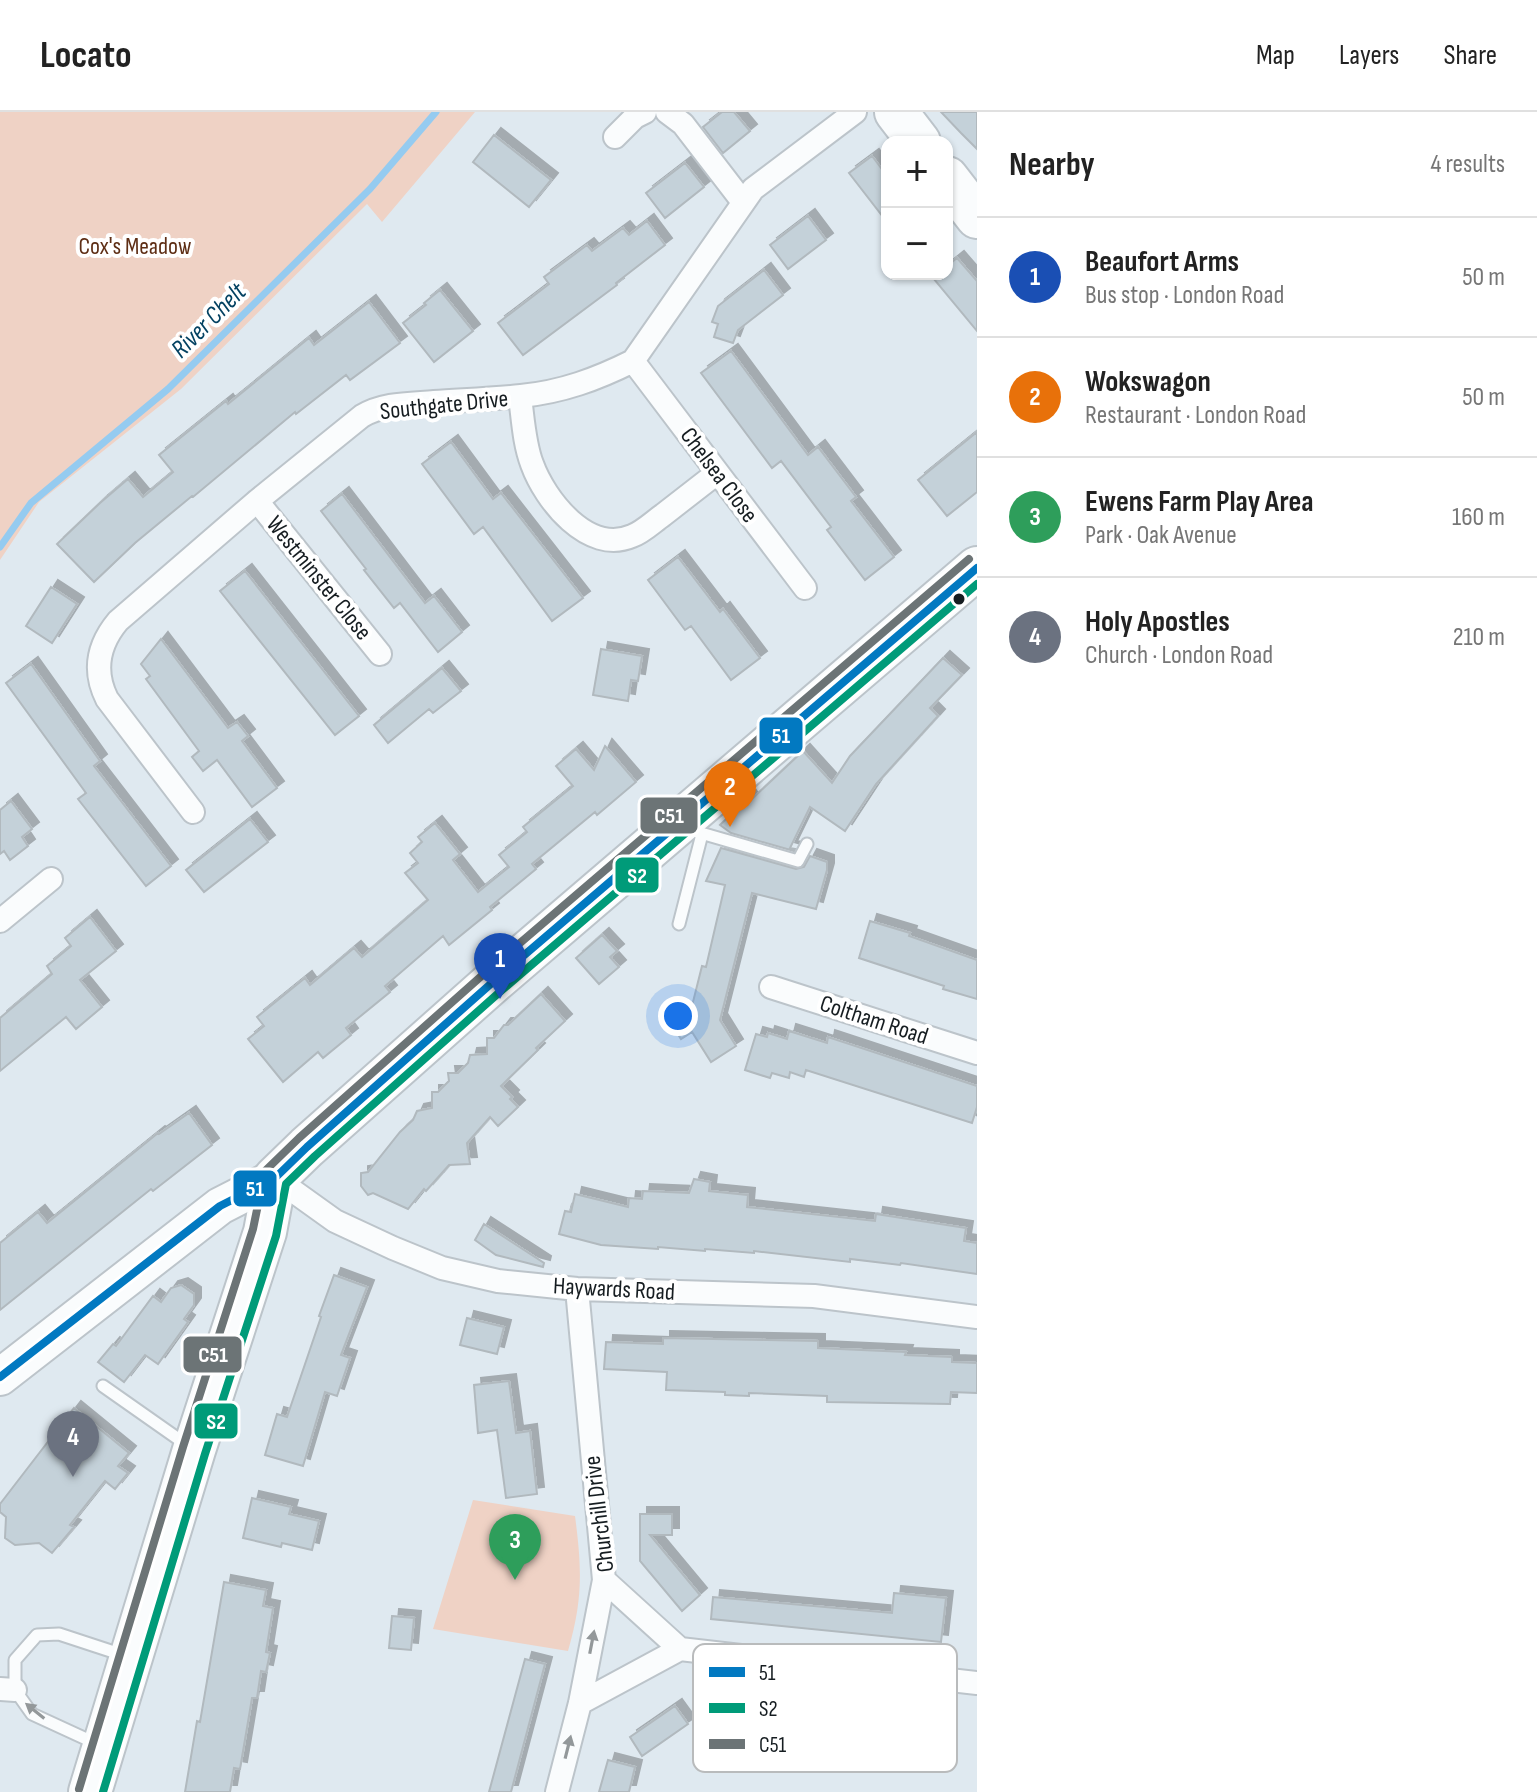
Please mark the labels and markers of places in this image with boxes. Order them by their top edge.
unlabelled marker [951,591,967,607]
pin: 2 [704,761,756,827]
pin: 1 [474,933,526,999]
pin: 4 [47,1411,99,1477]
pin: 3 [489,1514,541,1580]

